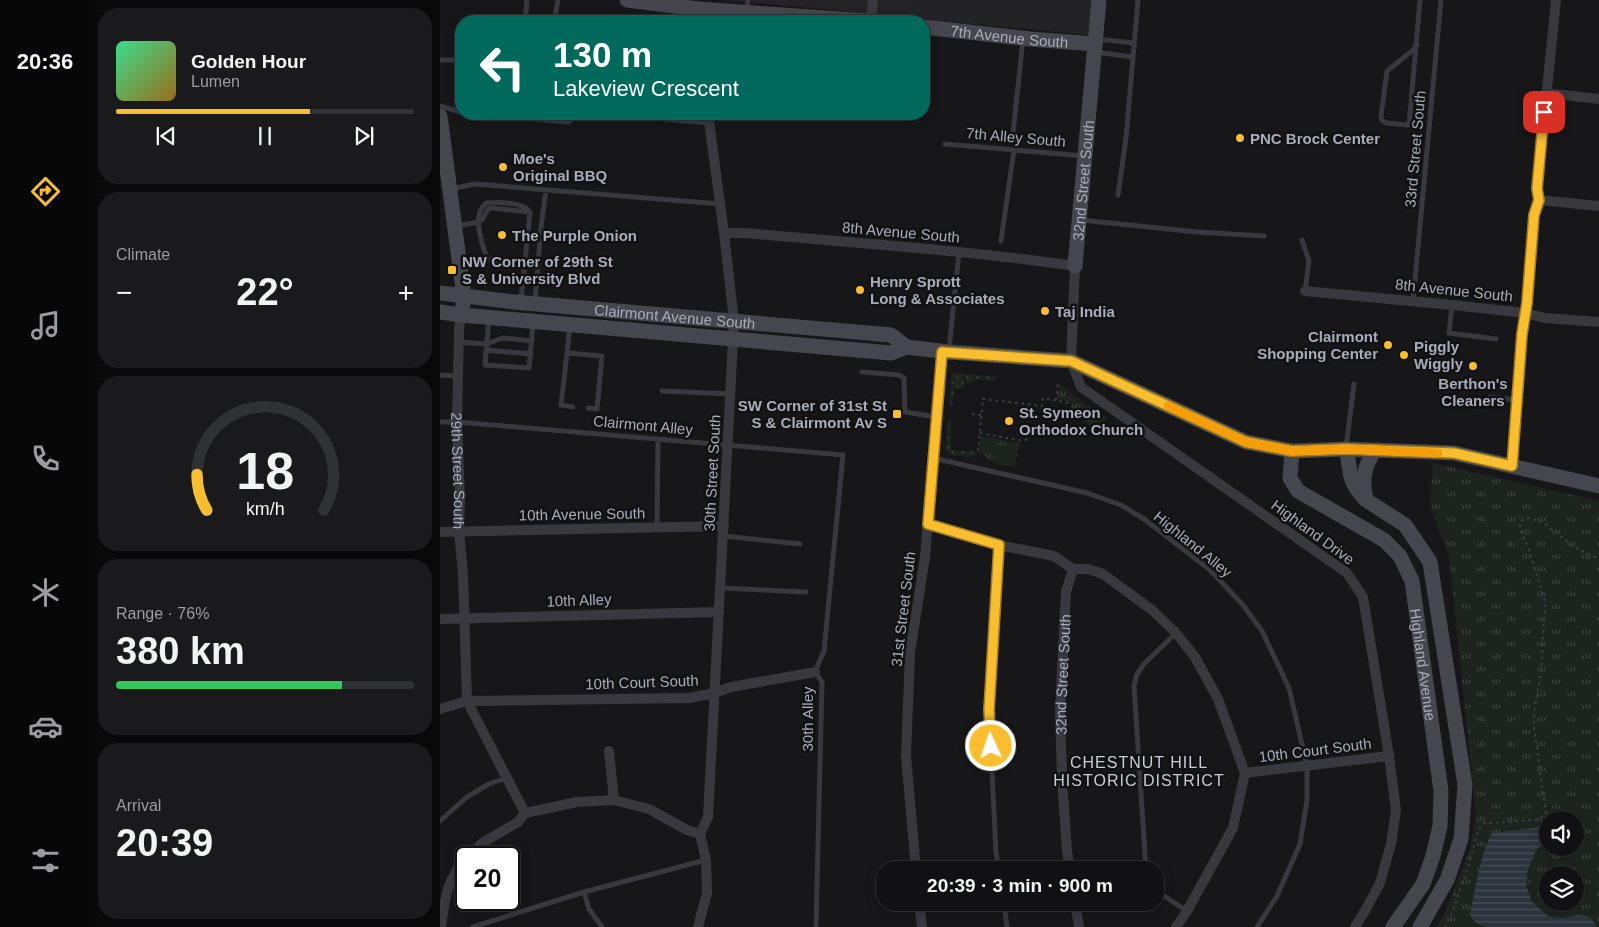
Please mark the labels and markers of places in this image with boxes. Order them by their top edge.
pin [1523,91,1565,133]
place label: PNC Brock Center [1250,130,1380,147]
marker: PNC Brock Center [1234,132,1246,144]
place label: Moe's Original BBQ [513,150,608,184]
marker: Moe's Original BBQ [497,161,509,173]
place label: The Purple Onion [512,227,637,244]
marker: The Purple Onion [496,229,508,241]
place label: NW Corner of 29th St S & University Blvd [462,253,613,287]
marker: NW Corner of 29th St S & University Blvd [446,264,458,276]
place label: Henry Sprott Long & Associates [870,273,1004,307]
marker: Henry Sprott Long & Associates [854,284,866,296]
place label: Taj India [1055,303,1115,320]
marker: Taj India [1039,305,1051,317]
place label: Clairmont Shopping Center [1257,328,1378,362]
place label: Piggly Wiggly [1414,338,1464,372]
marker: Clairmont Shopping Center [1382,339,1394,351]
marker: Piggly Wiggly [1398,349,1410,361]
marker: Berthon's Cleaners [1467,360,1479,372]
place label: Berthon's Cleaners [1438,375,1508,409]
place label: SW Corner of 31st St S & Clairmont Av S [738,397,887,431]
place label: St. Symeon Orthodox Church [1019,404,1143,438]
marker: SW Corner of 31st St S & Clairmont Av S [891,408,903,420]
marker: St. Symeon Orthodox Church [1003,415,1015,427]

